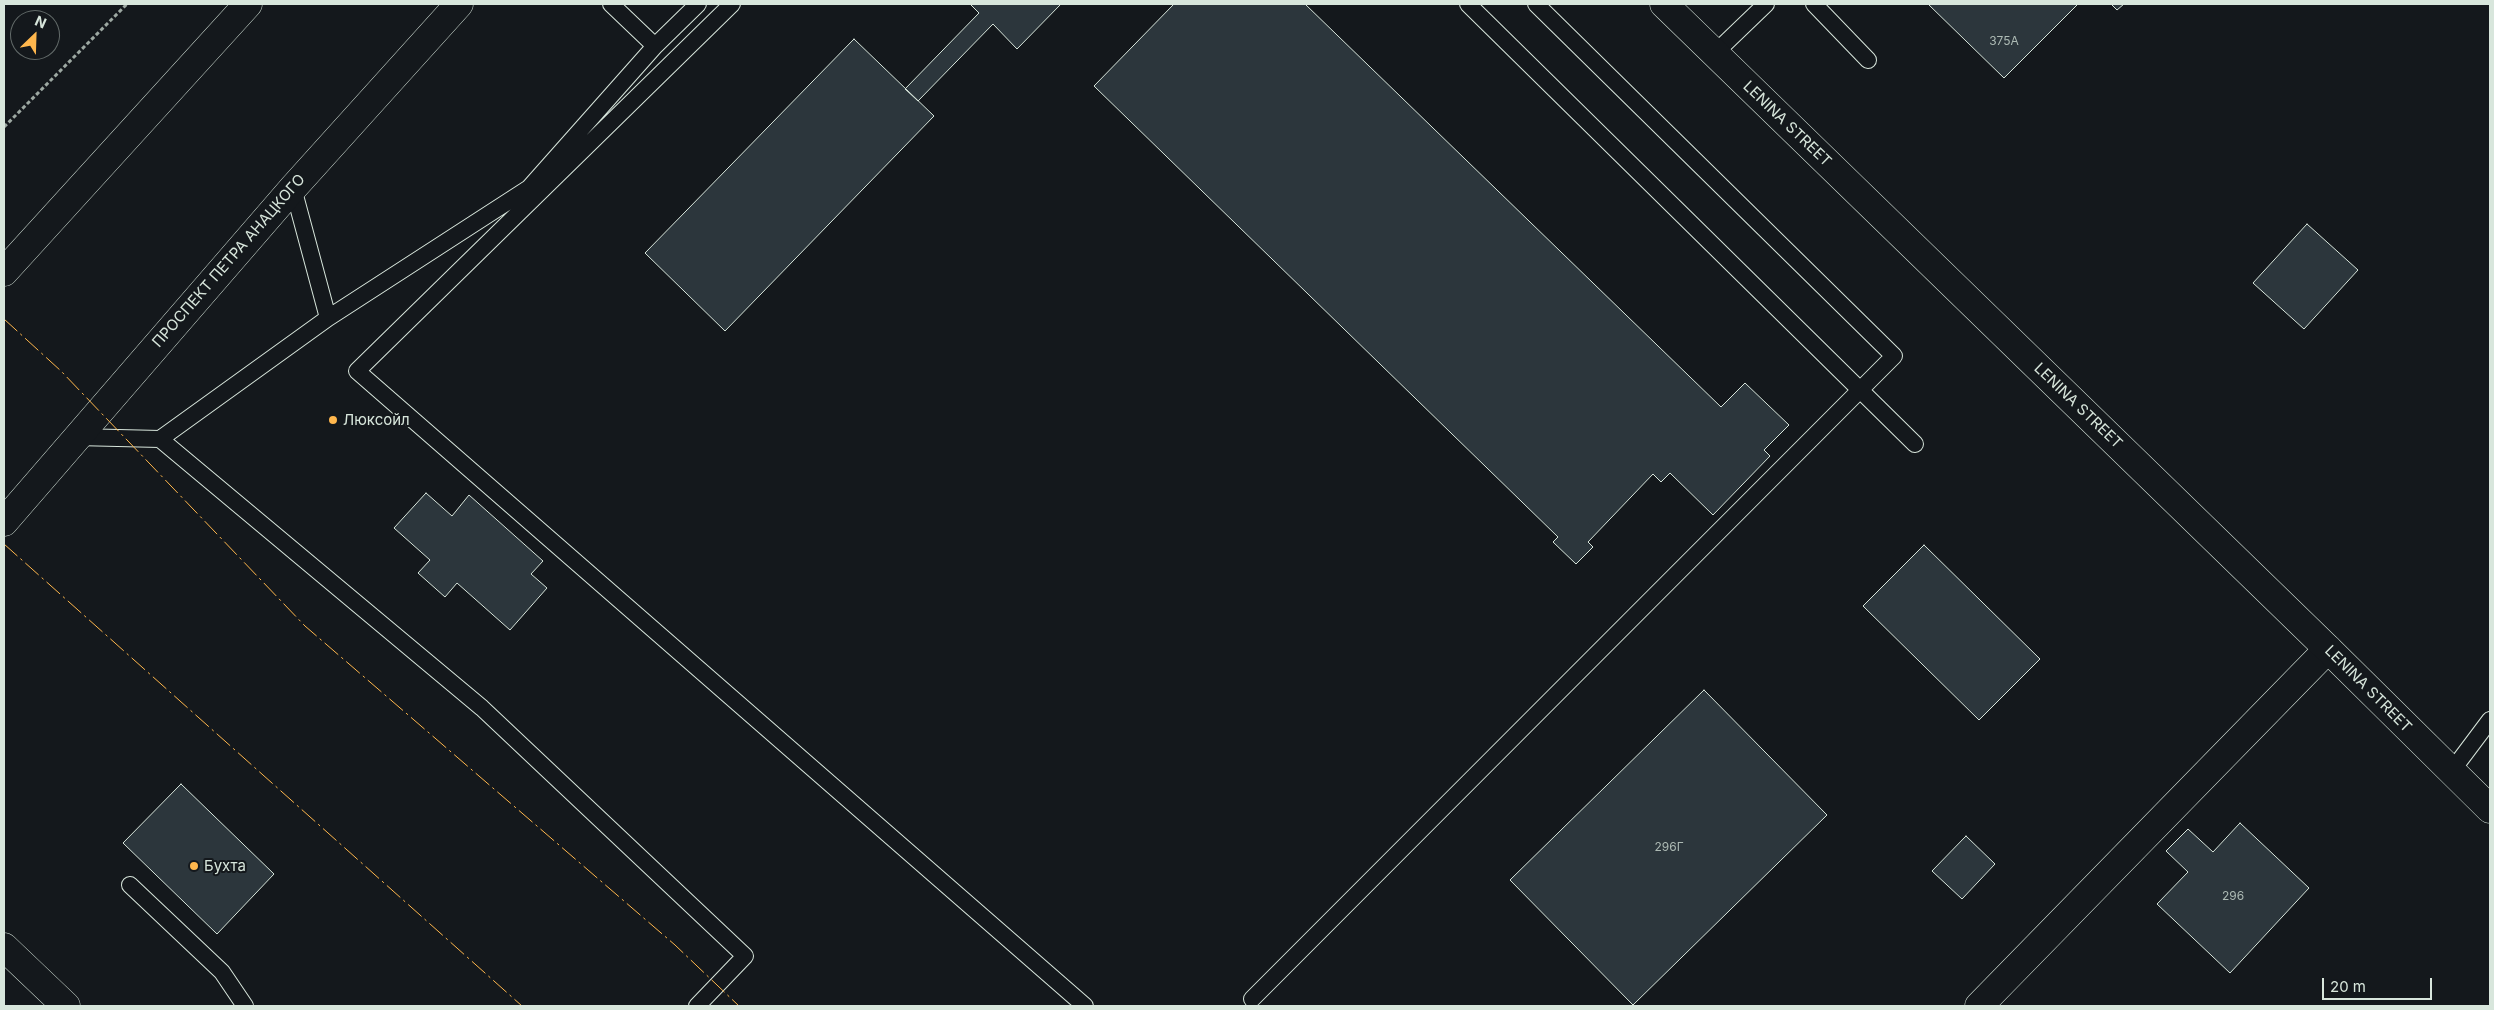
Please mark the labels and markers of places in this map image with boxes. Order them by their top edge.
place label: Люксойл [343,411,410,429]
marker: Люксойл [327,414,339,426]
place label: Бухта [204,857,246,875]
marker: Бухта [188,860,200,872]

